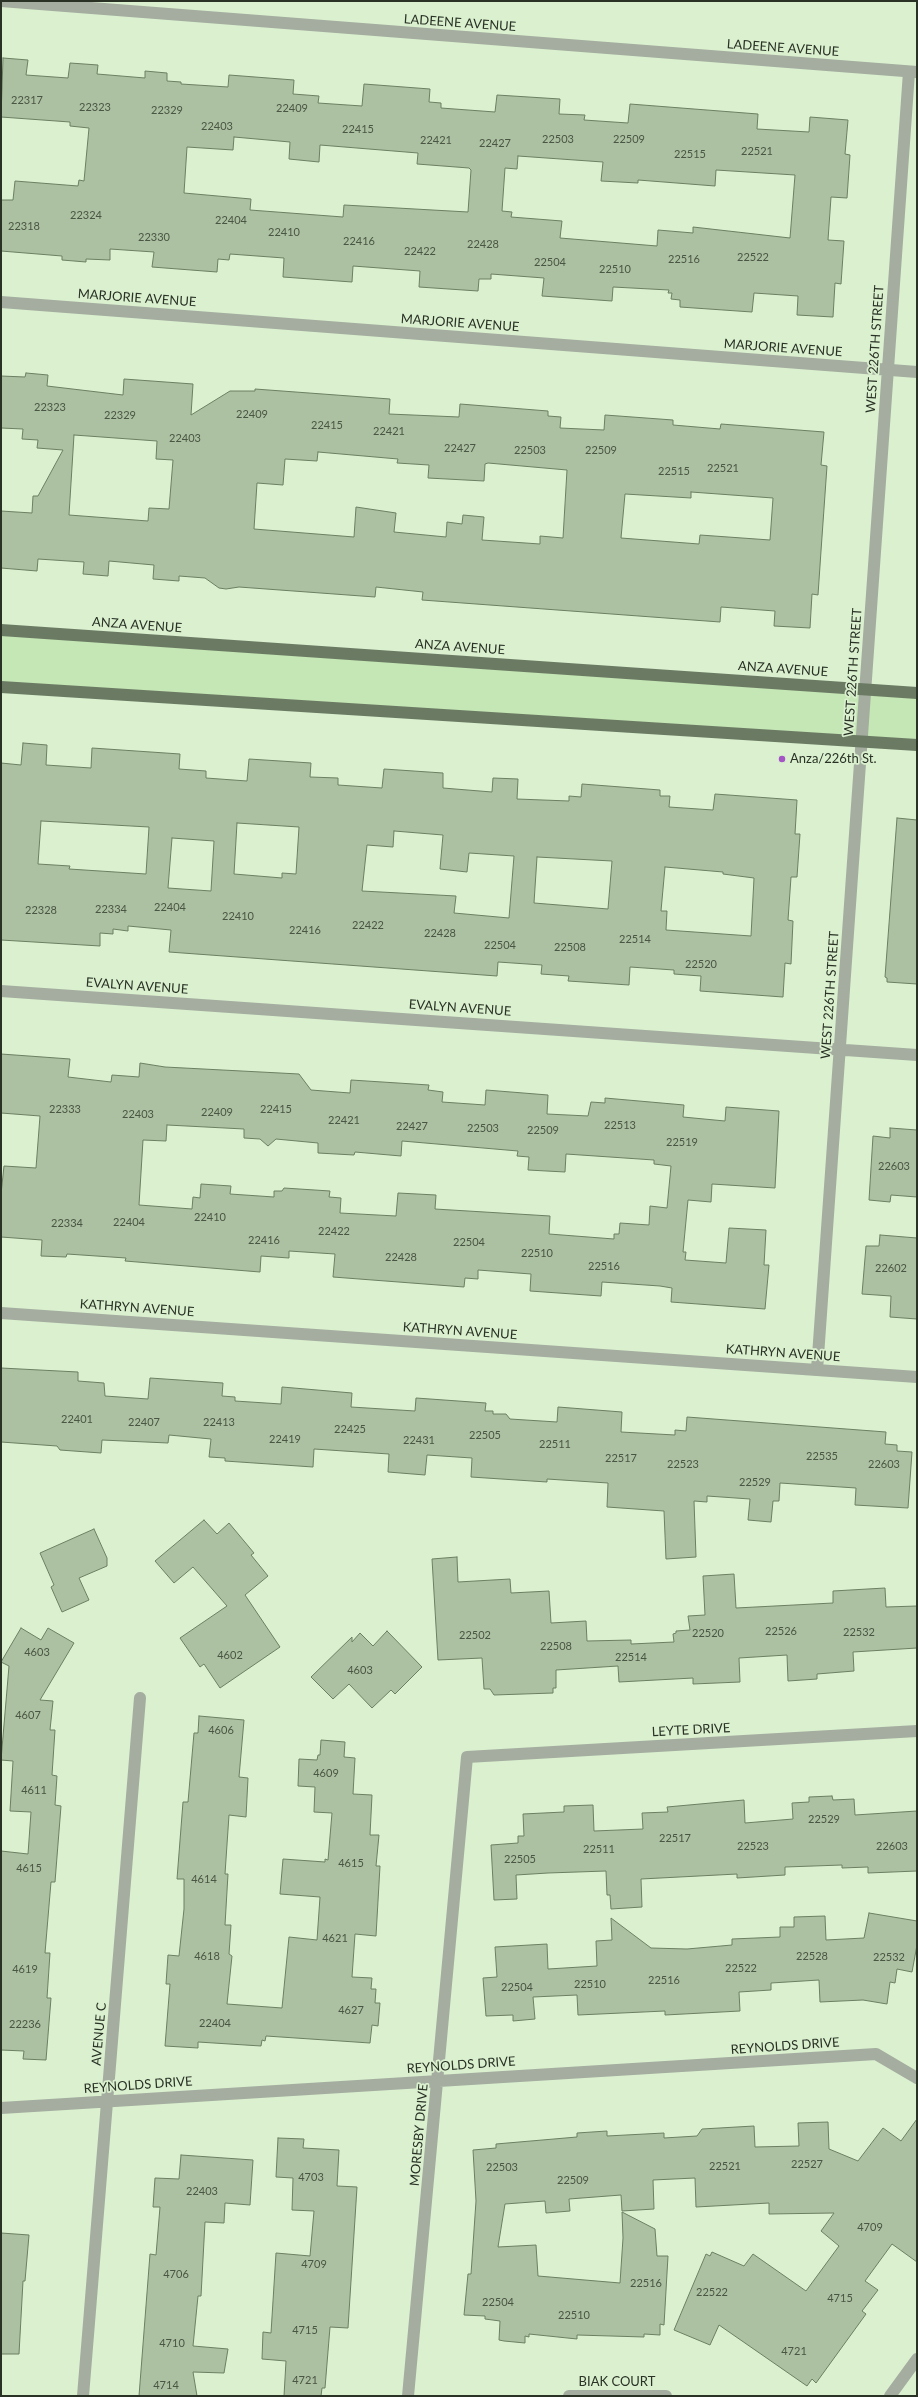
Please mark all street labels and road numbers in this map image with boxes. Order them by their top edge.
street label: LADEENE AVENUE [403,11,517,35]
street label: LADEENE AVENUE [726,36,840,60]
street label: WEST 226TH STREET [863,285,887,413]
street label: MARJORIE AVENUE [77,286,197,310]
street label: MARJORIE AVENUE [400,311,520,335]
street label: MARJORIE AVENUE [723,336,843,360]
street label: WEST 226TH STREET [841,608,865,736]
street label: ANZA AVENUE [92,614,182,636]
street label: ANZA AVENUE [415,636,505,658]
street label: ANZA AVENUE [738,658,828,680]
street label: WEST 226TH STREET [818,931,842,1059]
street label: EVALYN AVENUE [85,975,189,997]
street label: EVALYN AVENUE [408,997,512,1019]
street label: KATHRYN AVENUE [79,1296,195,1320]
street label: KATHRYN AVENUE [402,1319,518,1343]
street label: KATHRYN AVENUE [725,1341,841,1365]
street label: LEYTE DRIVE [651,1720,731,1740]
street label: AVENUE C [88,2002,110,2066]
street label: REYNOLDS DRIVE [730,2034,840,2058]
street label: REYNOLDS DRIVE [406,2053,516,2077]
street label: REYNOLDS DRIVE [83,2073,193,2097]
street label: MORESBY DRIVE [407,2083,431,2187]
street label: BIAK COURT [579,2374,655,2390]

